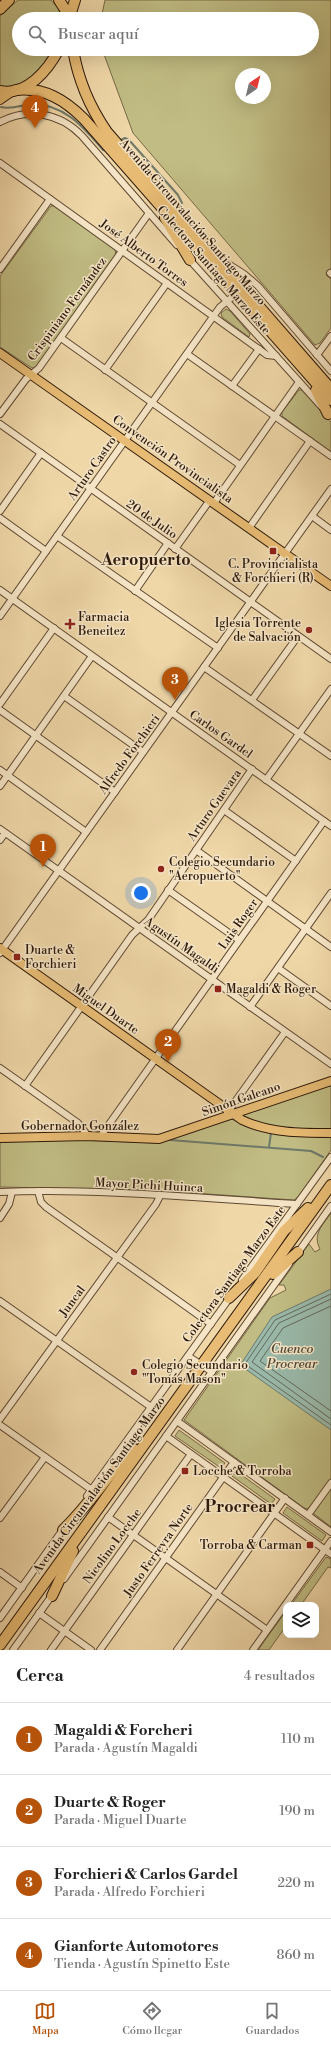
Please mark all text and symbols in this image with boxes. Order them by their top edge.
search box [12,12,319,56]
icon: search [26,23,48,45]
text: Buscar aquí [58,25,139,44]
north arrow [235,68,271,104]
pin: 4 [22,95,48,128]
street label: Avenida Circunvalación Santiago Marzo [116,135,269,309]
street label: Colectora Santiago Marzo Este [154,203,274,338]
street label: José Alberto Torres [96,216,191,290]
street label: Crispiniano Fernández [25,254,110,364]
street label: Convención Provincialista [110,412,237,507]
street label: Arturo Castro [64,433,120,504]
street label: 20 de Julio [123,496,180,543]
marker: C. Provincialista & Forchieri (R) [268,546,278,556]
district label: Aeropuerto [100,550,191,570]
place label: C. Provincialista & Forchieri (R) [228,557,319,586]
place label: Farmacia Beneitez [77,610,130,639]
place label: Iglesia Torrente de Salvación [215,616,301,645]
marker: Farmacia Beneitez [65,619,75,629]
marker: Iglesia Torrente de Salvación [304,625,314,635]
pin: 3 [162,667,188,700]
street label: Carlos Gardel [186,707,256,762]
street label: Alfredo Forchieri [95,712,163,798]
street label: Arturo Guevara [184,766,245,845]
pin: 1 [30,834,56,867]
place label: Colegio Secundario "Aeropuerto" [169,855,275,884]
marker: Colegio Secundario "Aeropuerto" [156,864,166,874]
your location [131,883,151,903]
street label: Luis Roger [215,896,261,953]
street label: Agustín Magaldi [141,913,222,977]
place label: Duarte & Forchieri [25,943,76,972]
marker: Duarte & Forchieri [12,952,22,962]
street label: Miguel Duarte [70,981,142,1038]
place label: Magaldi & Roger [226,982,316,997]
marker: Magaldi & Roger [213,984,223,994]
pin: 2 [155,1029,181,1062]
street label: Simón Galeano [200,1079,283,1120]
street label: Gobernador González [21,1119,139,1134]
street label: Mayor Pichi Huinca [95,1175,204,1196]
street label: Colectora Santiago Marzo Este [180,1203,289,1346]
street label: Juncal [56,1282,89,1321]
water label: Cuenco Procrear [266,1341,318,1372]
place label: Colegio Secundario "Tomás Mason" [142,1358,248,1387]
marker: Colegio Secundario "Tomás Mason" [129,1367,139,1377]
street label: Avenida Circunvalación Santiago Marzo [29,1394,169,1578]
place label: Locche & Torroba [193,1464,293,1479]
marker: Locche & Torroba [180,1466,190,1476]
district label: Procrear [205,1497,275,1517]
street label: Justo Ferreyra Norte [120,1500,196,1601]
street label: Nicolino Locche [80,1506,145,1587]
place label: Torroba & Carman [200,1538,302,1553]
marker: Torroba & Carman [305,1540,315,1550]
map controls [283,1602,319,1638]
button: layers [283,1602,319,1638]
text: Cerca [16,1665,64,1687]
text: 4 resultados [244,1668,315,1684]
text: Magaldi & Forcheri [54,1721,193,1740]
text: 1 [26,1731,32,1747]
text: 110 m [281,1731,315,1747]
text: Parada · Agustín Magaldi [54,1740,198,1756]
text: Duarte & Roger [54,1793,166,1812]
text: 2 [25,1803,33,1819]
text: 190 m [279,1803,315,1819]
text: Parada · Miguel Duarte [54,1812,187,1828]
text: Forchieri & Carlos Gardel [54,1865,238,1884]
text: 3 [25,1875,33,1891]
text: 220 m [277,1875,315,1891]
text: Parada · Alfredo Forchieri [54,1884,205,1900]
text: Gianforte Automotores [54,1937,218,1956]
text: 4 [25,1947,33,1963]
text: 860 m [276,1947,315,1963]
text: Tienda · Agustín Spinetto Este [54,1956,230,1972]
tab: Mapa [32,2000,59,2038]
tab: Cómo llegar [122,2000,182,2038]
tab: Guardados [246,2000,299,2038]

